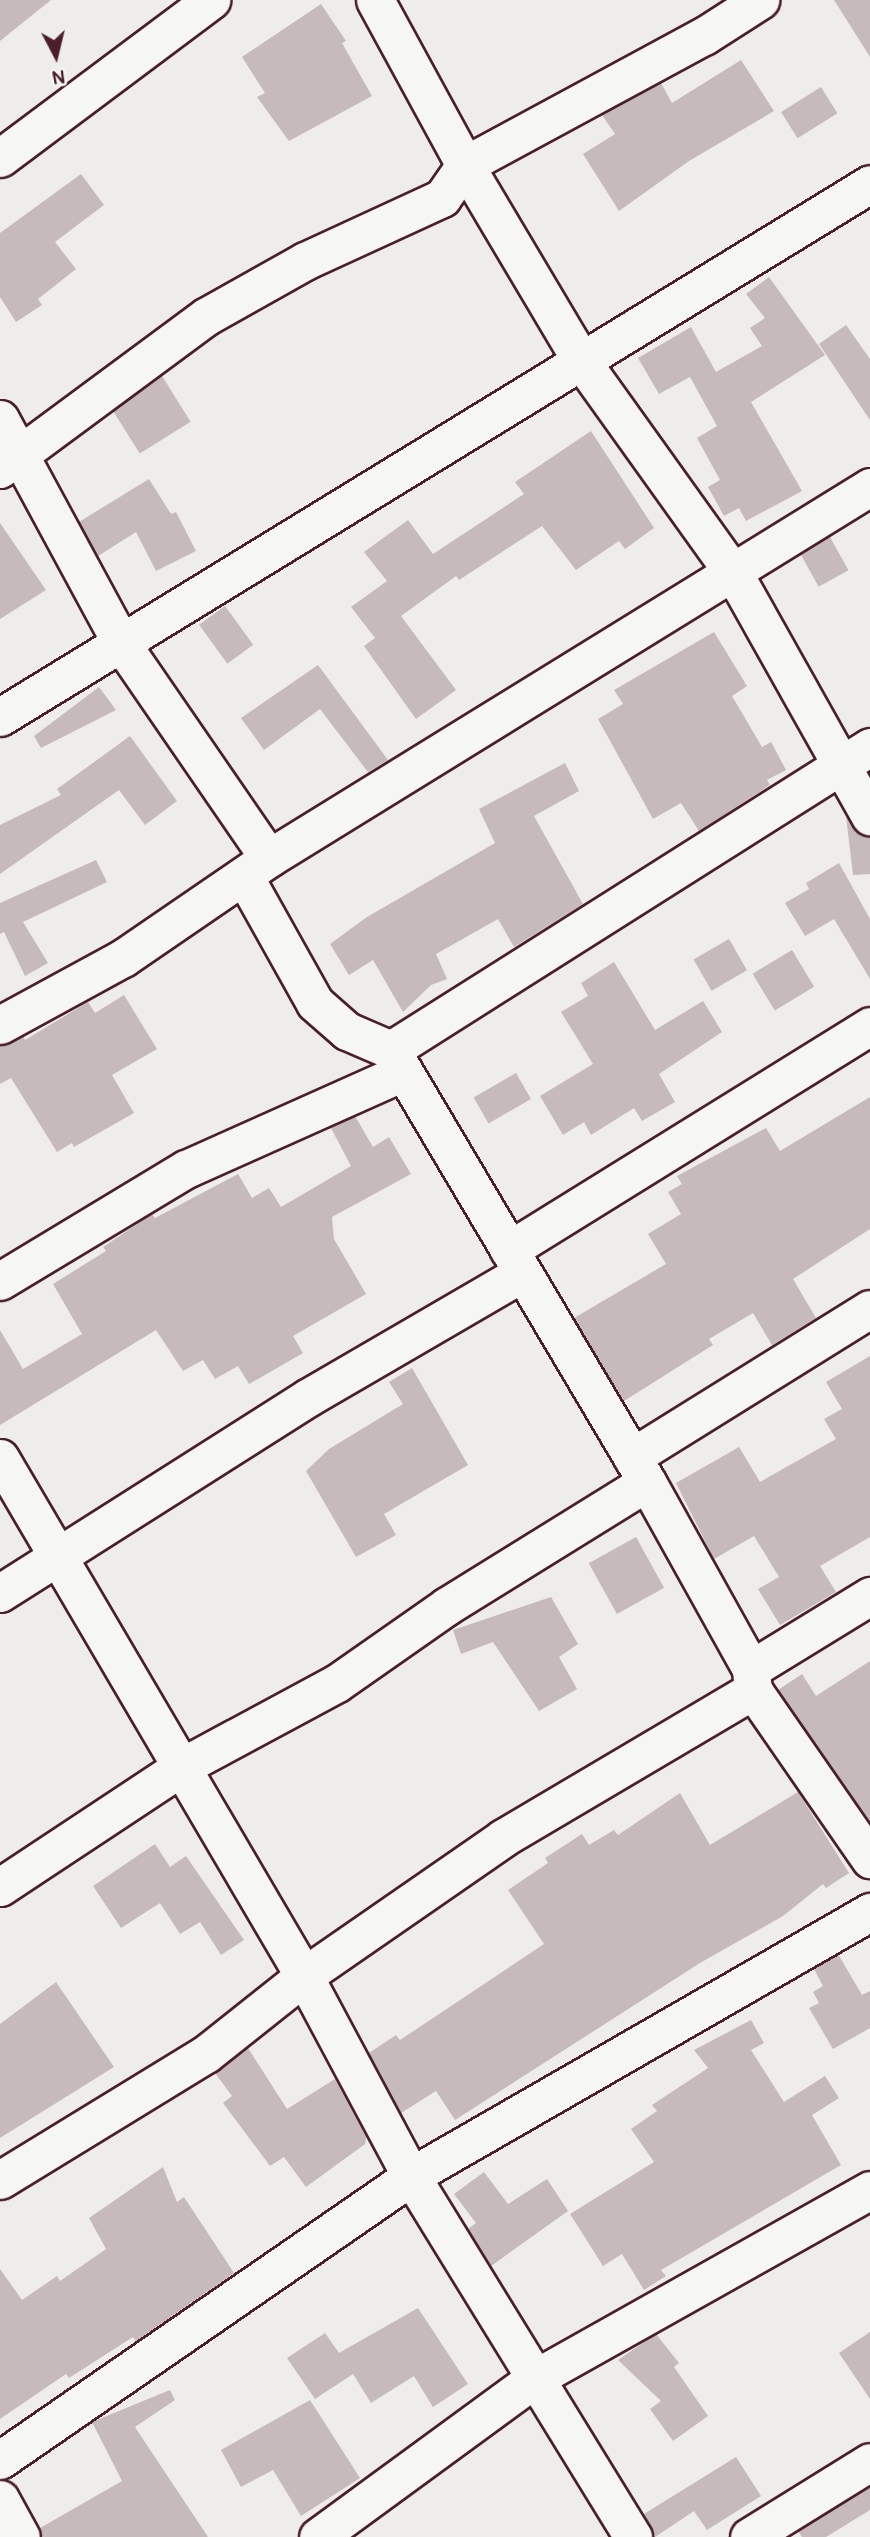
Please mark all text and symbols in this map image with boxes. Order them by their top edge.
north arrow [21,21,91,91]
text: N [51,64,66,90]

